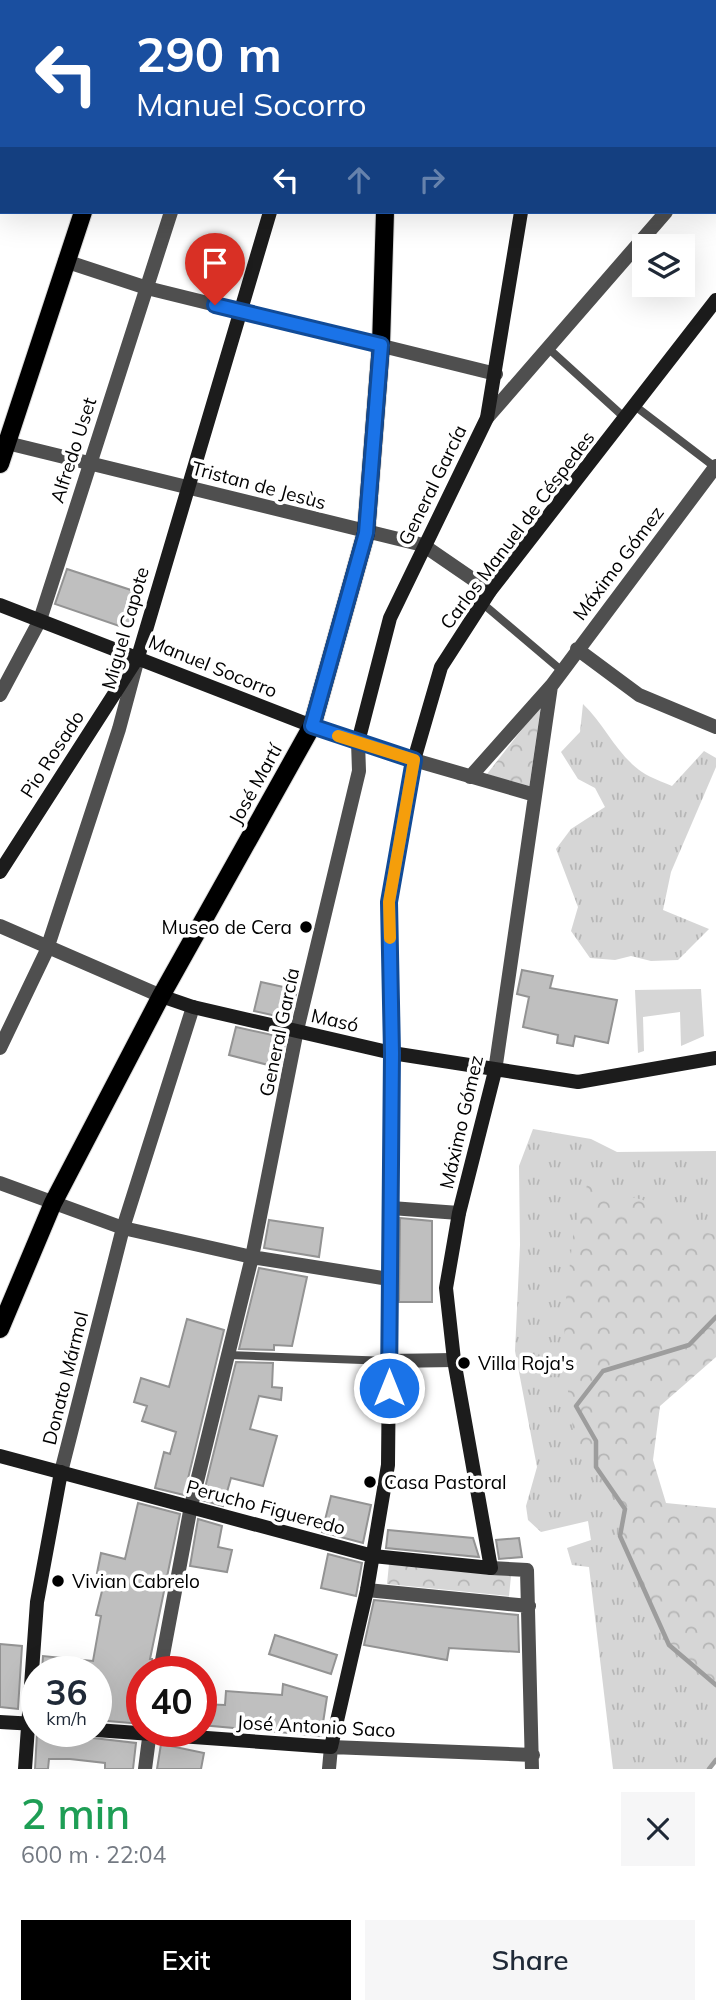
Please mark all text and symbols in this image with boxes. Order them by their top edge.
text: 290 m [136,23,282,84]
icon: left [21,28,112,119]
text: Manuel Socorro [136,84,367,124]
icon: left [267,161,305,199]
icon: ahead [340,161,378,199]
icon: right [413,161,451,199]
pin [185,233,245,305]
map controls [632,234,695,297]
button: layers [632,234,695,297]
icon: arrive [196,244,234,282]
street label: Alfredo Uset [45,394,101,506]
street label: General García [393,421,471,549]
street label: Carlos Manuel de Céspedes [435,426,599,634]
street label: Tristan de Jesùs [189,456,329,514]
street label: Máximo Gómez [567,501,669,625]
street label: Miguel Capote [96,564,154,692]
street label: Manuel Socorro [145,629,281,703]
street label: Pio Rosado [15,706,89,802]
street label: José Martí [223,738,288,828]
place label: Museo de Cera [162,915,292,939]
marker: Museo de Cera [298,919,314,935]
street label: General García [254,966,304,1098]
street label: Masó [309,1003,361,1037]
street label: Máximo Gómez [434,1053,488,1191]
street label: Donato Mármol [37,1309,93,1447]
position arrow [352,1351,426,1425]
place label: Villa Roja's [478,1351,575,1375]
marker: Villa Roja's [456,1355,472,1371]
place label: Casa Pastoral [384,1470,507,1494]
street label: Perucho Figueredo [184,1474,348,1540]
marker: Casa Pastoral [362,1474,378,1490]
place label: Vivian Cabrelo [72,1569,200,1593]
marker: Vivian Cabrelo [50,1573,66,1589]
speed limit sign: 40 [126,1656,217,1747]
text: 36 [45,1670,88,1714]
text: km/h [46,1707,87,1730]
street label: José Antonio Saco [236,1710,396,1742]
text: 2 min [21,1787,130,1840]
button: close [621,1792,695,1866]
text: 600 m · 22:04 [21,1840,166,1869]
button: Exit [21,1920,351,2000]
button: Share [365,1920,695,2000]

